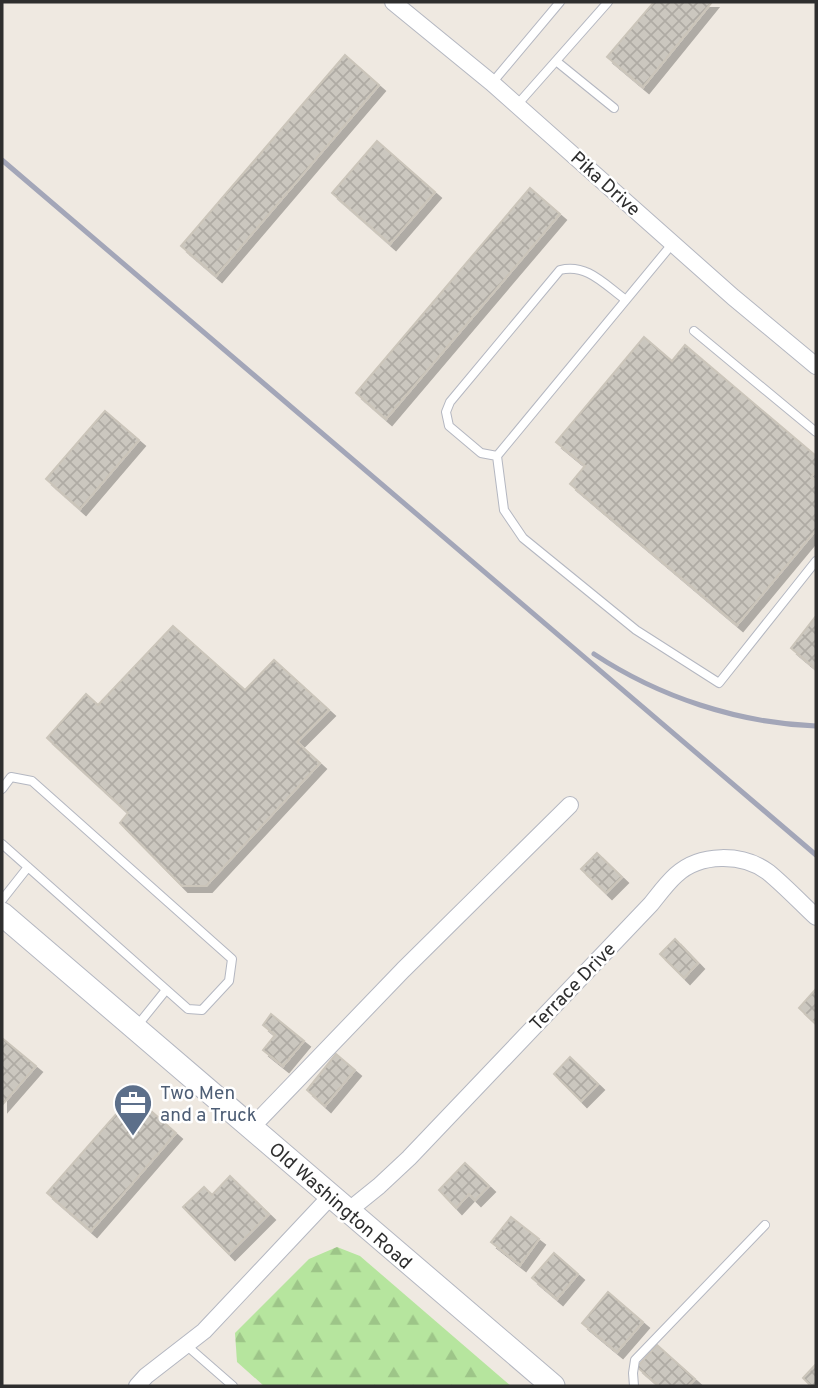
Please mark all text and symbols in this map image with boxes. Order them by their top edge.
street label: Pika Drive [565,147,645,222]
street label: Terrace Drive [525,938,622,1037]
office icon: Two Men and a Truck [112,1082,154,1137]
place label: Two Men and a Truck [160,1082,257,1128]
street label: Old Washington Road [263,1138,416,1275]

